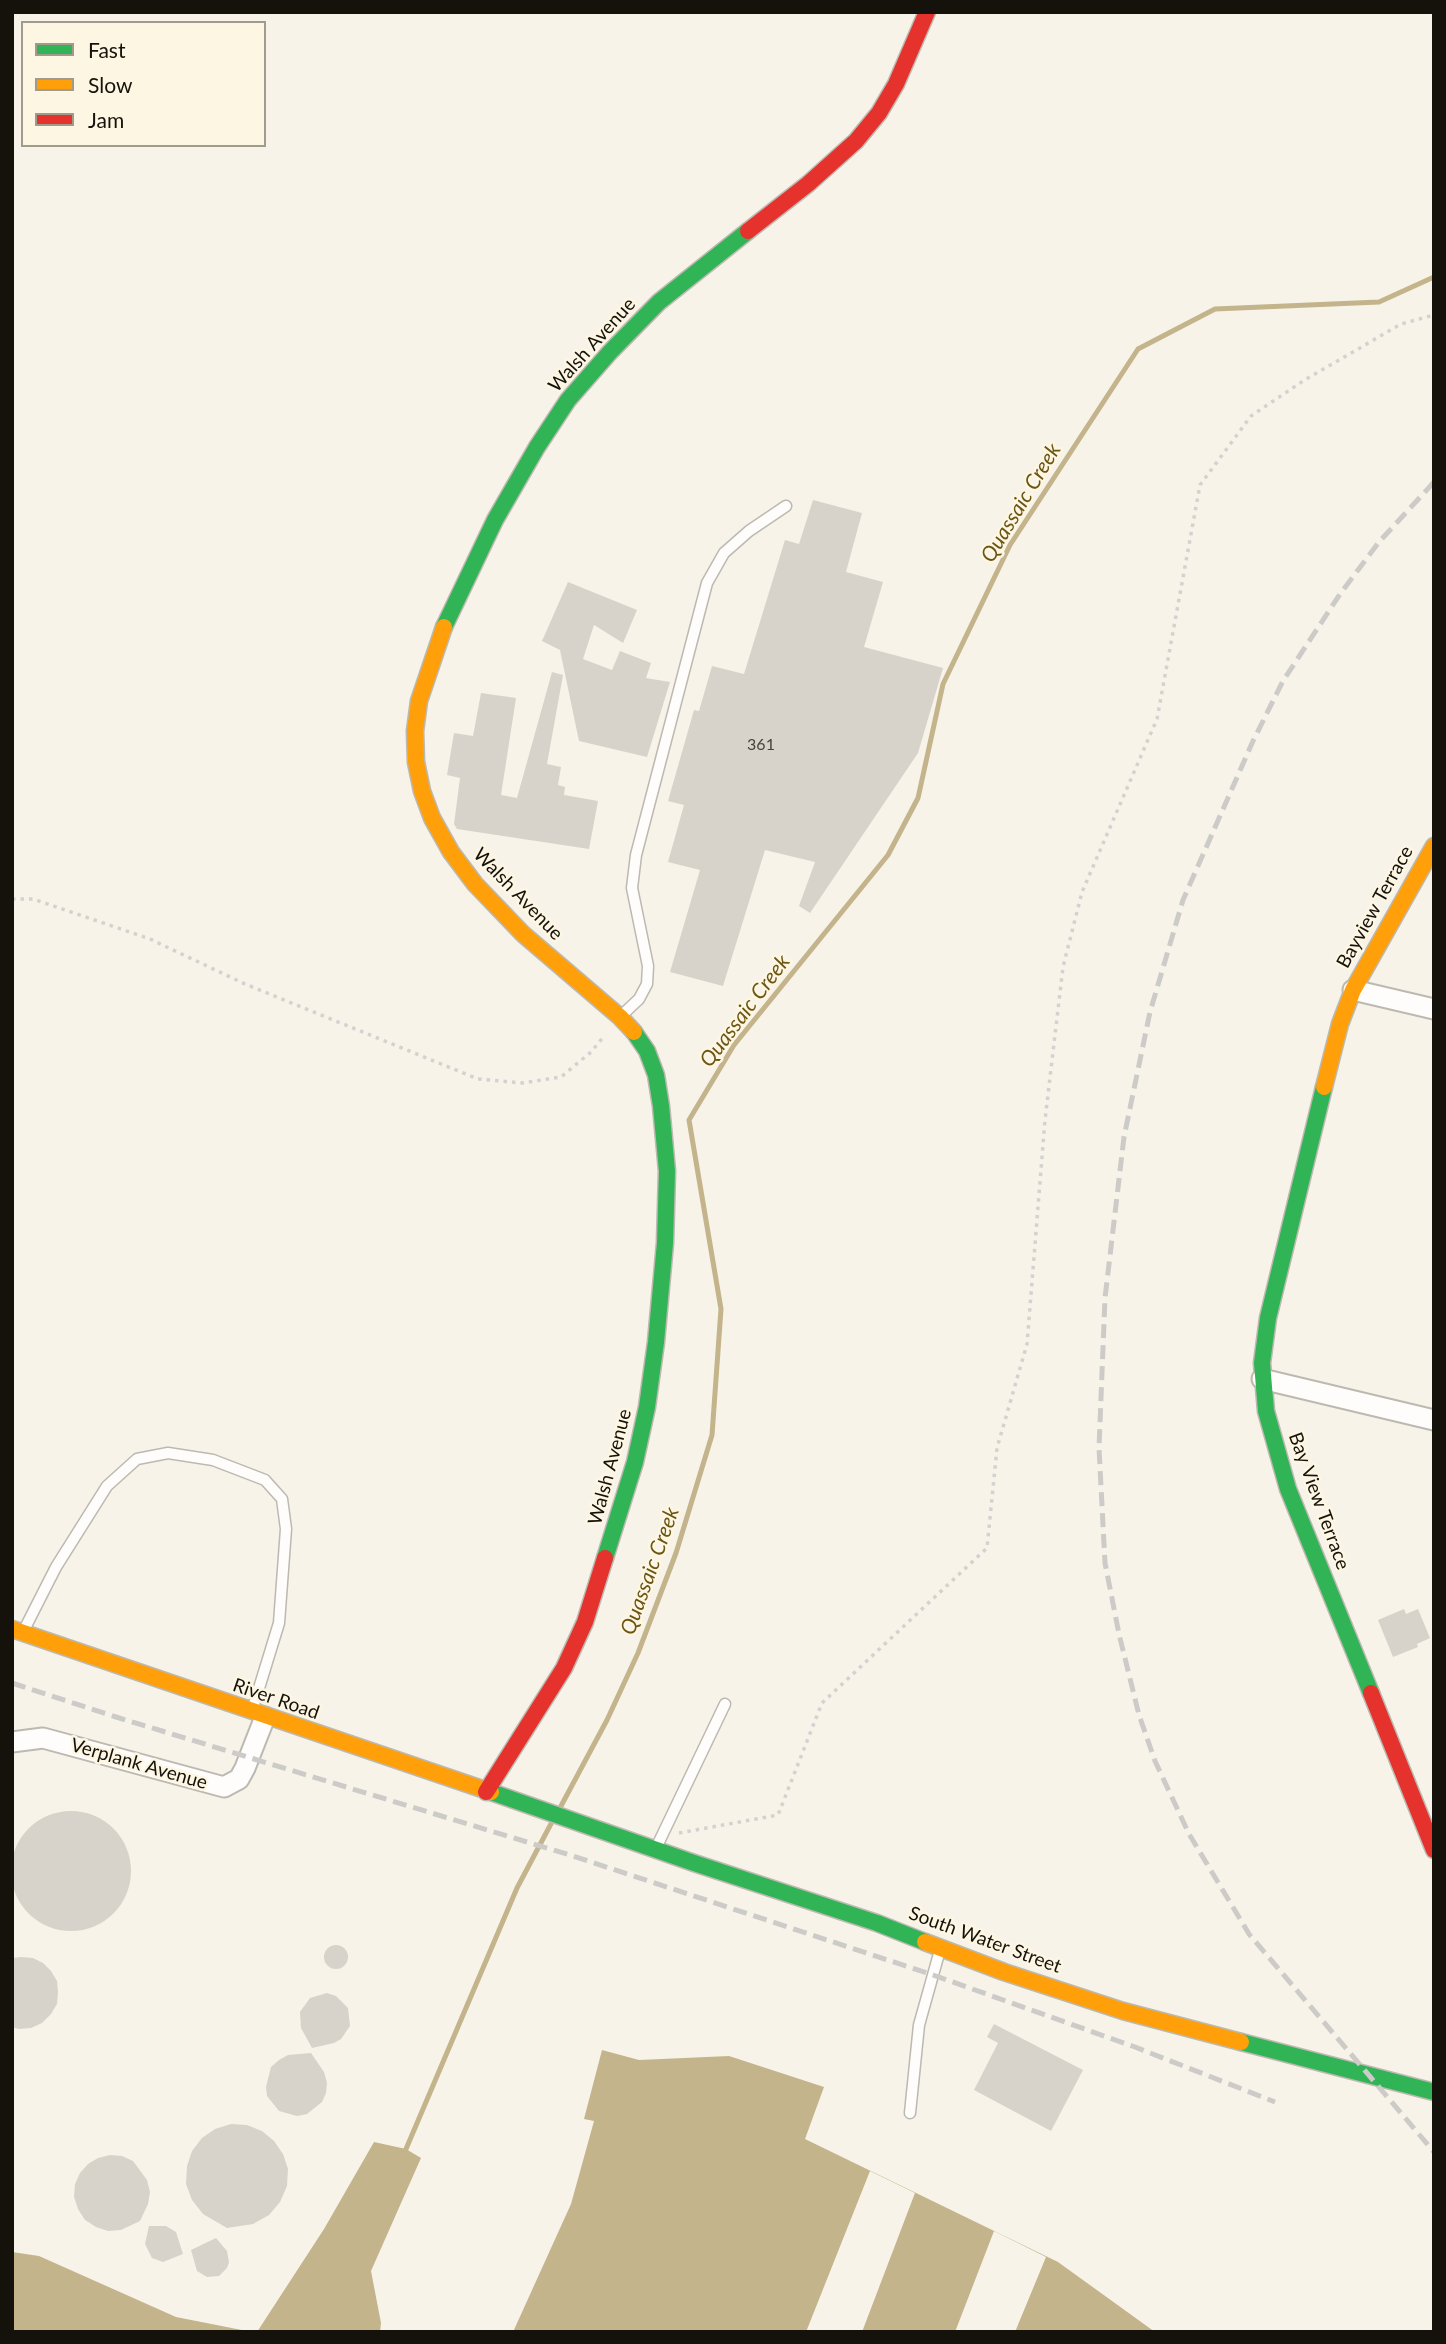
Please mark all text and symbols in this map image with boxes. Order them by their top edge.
legend [21,21,266,147]
text: Fast [88,37,125,62]
text: Slow [88,72,132,97]
text: Jam [88,107,124,132]
street label: Walsh Avenue [544,293,640,397]
water label: Quassaic Creek [976,439,1066,567]
house number: 361 [747,735,775,755]
street label: Bayview Terrace [1332,842,1418,972]
street label: Walsh Avenue [468,843,568,945]
water label: Quassaic Creek [695,950,795,1072]
street label: Walsh Avenue [584,1407,636,1527]
street label: Bay View Terrace [1284,1429,1354,1573]
water label: Quassaic Creek [615,1504,685,1638]
street label: River Road [230,1674,322,1724]
street label: Verplank Avenue [68,1734,210,1794]
street label: South Water Street [906,1902,1064,1978]

